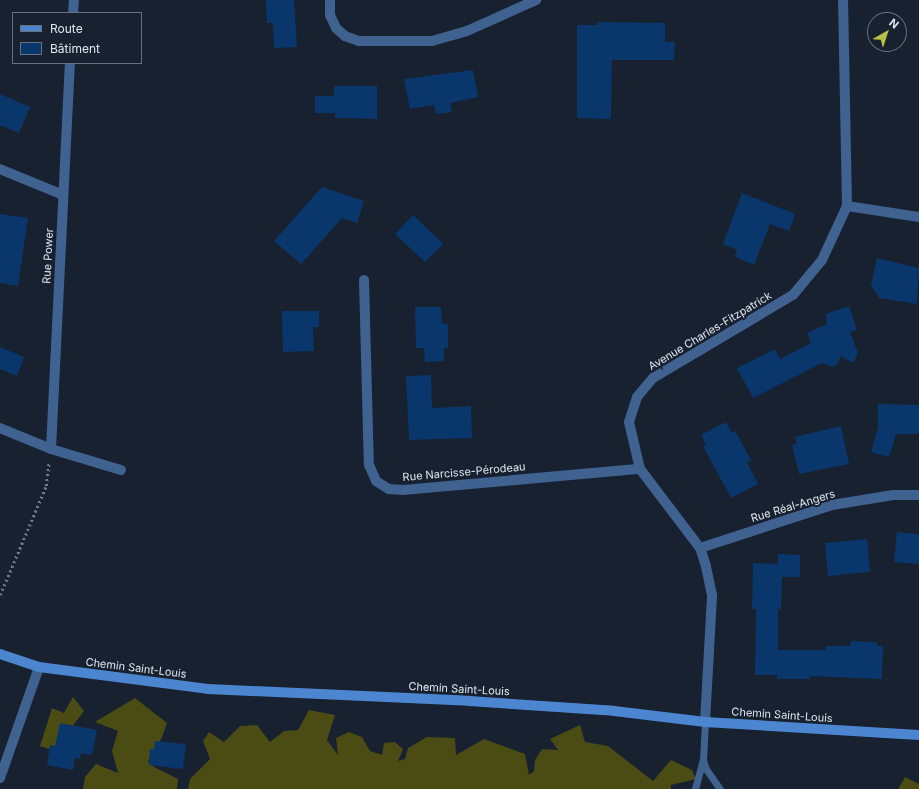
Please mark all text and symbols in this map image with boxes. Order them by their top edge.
legend [12,12,142,64]
north arrow [867,12,907,52]
text: N [886,15,902,32]
text: Route [50,21,83,36]
text: Bâtiment [50,41,100,56]
street label: Rue Power [40,228,56,284]
street label: Avenue Charles-Fitzpatrick [646,289,774,373]
street label: Rue Narcisse-Pérodeau [402,460,526,484]
street label: Rue Réal-Angers [749,487,837,525]
street label: Chemin Saint-Louis [85,655,187,681]
street label: Chemin Saint-Louis [408,680,510,698]
street label: Chemin Saint-Louis [731,705,833,725]

